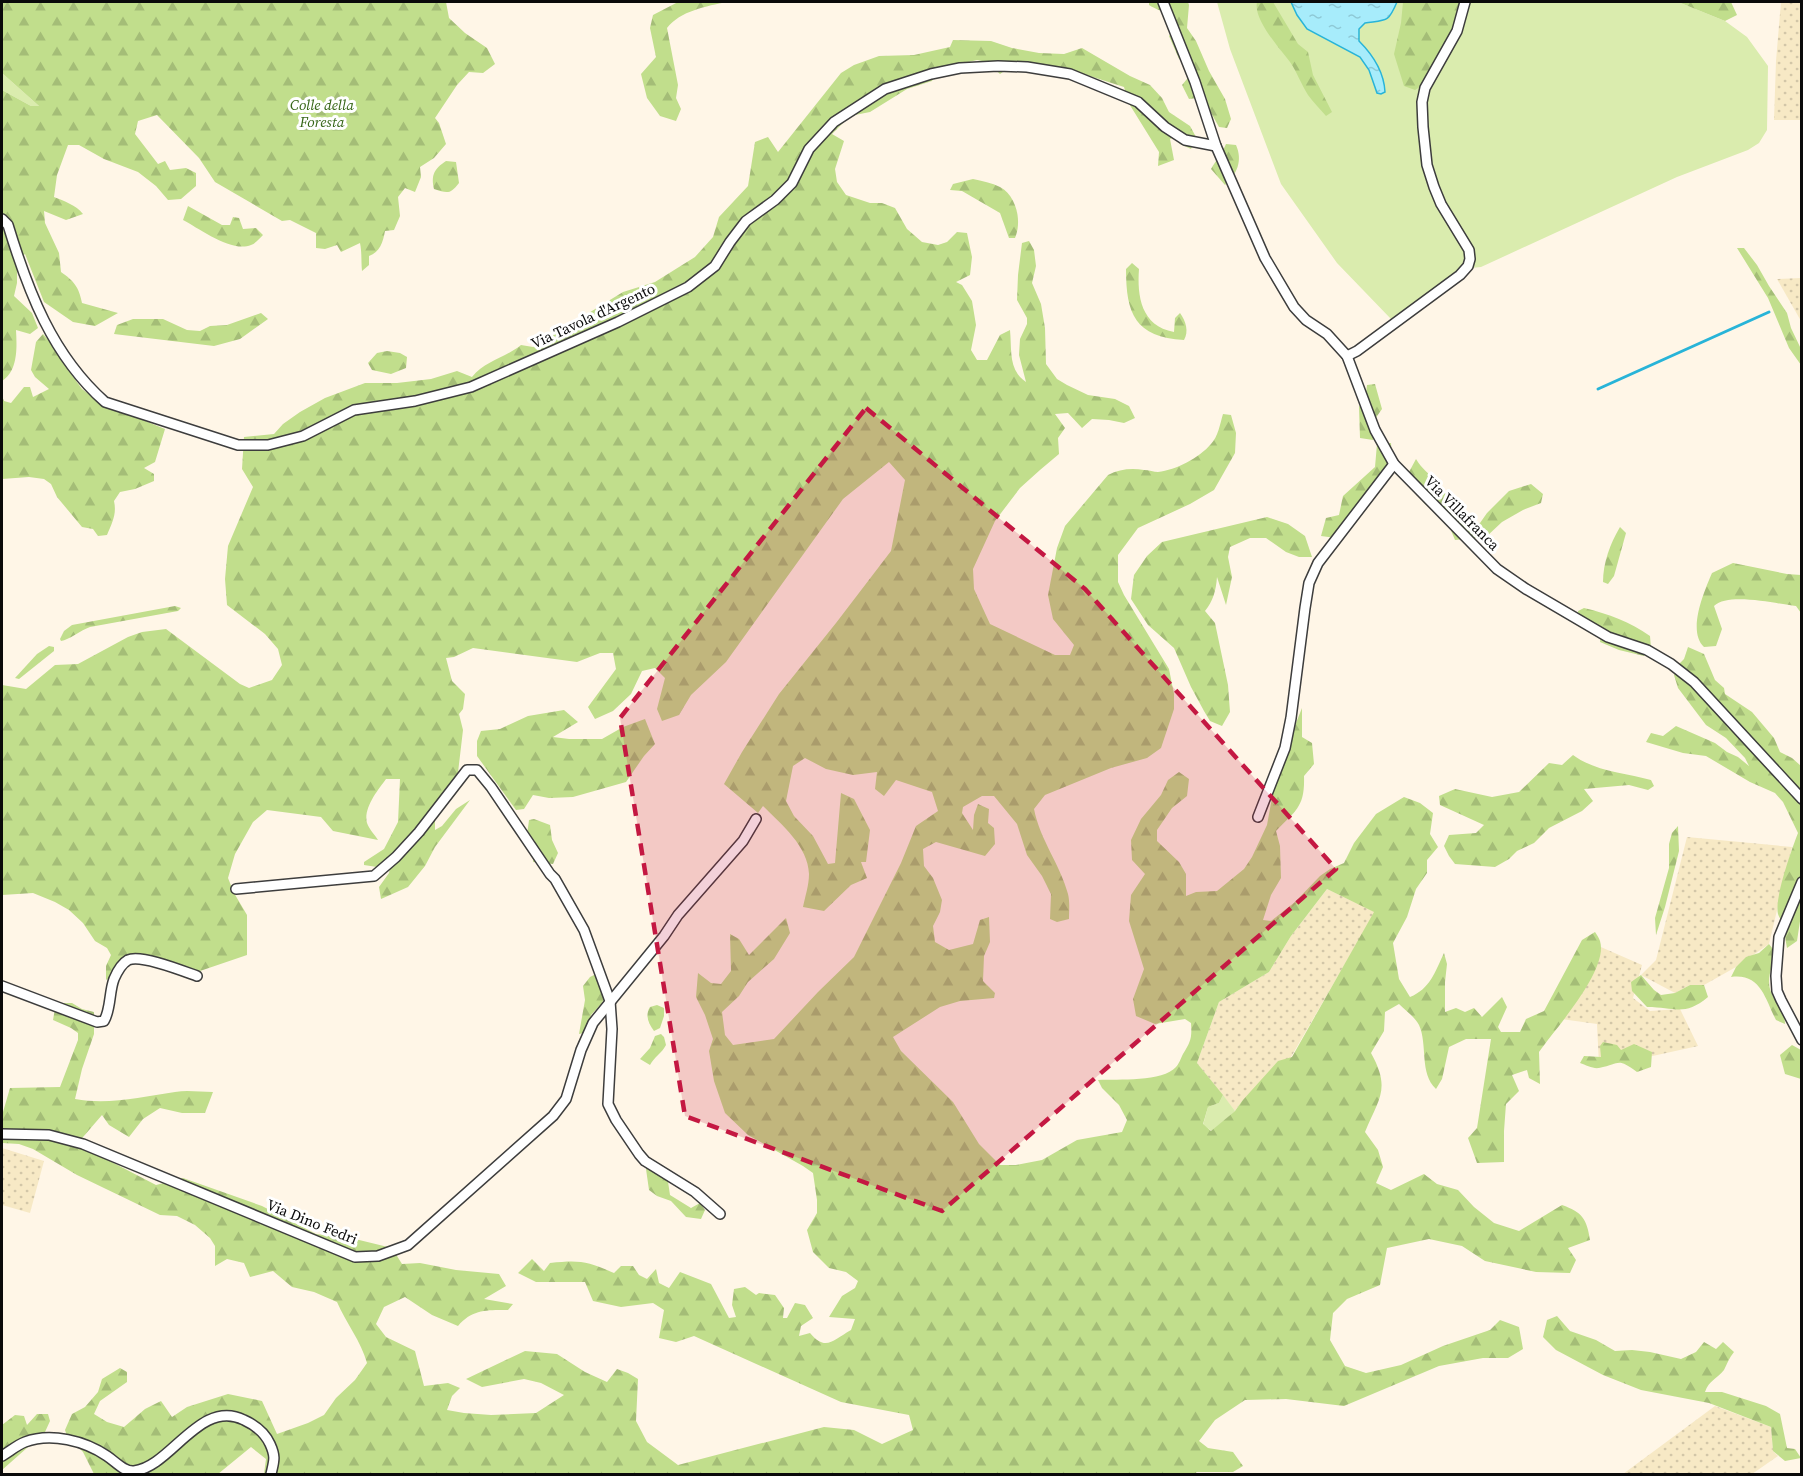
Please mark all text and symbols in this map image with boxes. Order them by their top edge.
park label: Colle della Foresta [290,94,354,132]
street label: Via Tavola d'Argento [527,278,658,354]
street label: Via Villafranca [1420,470,1505,555]
street label: Via Dino Fedri [264,1194,361,1249]

